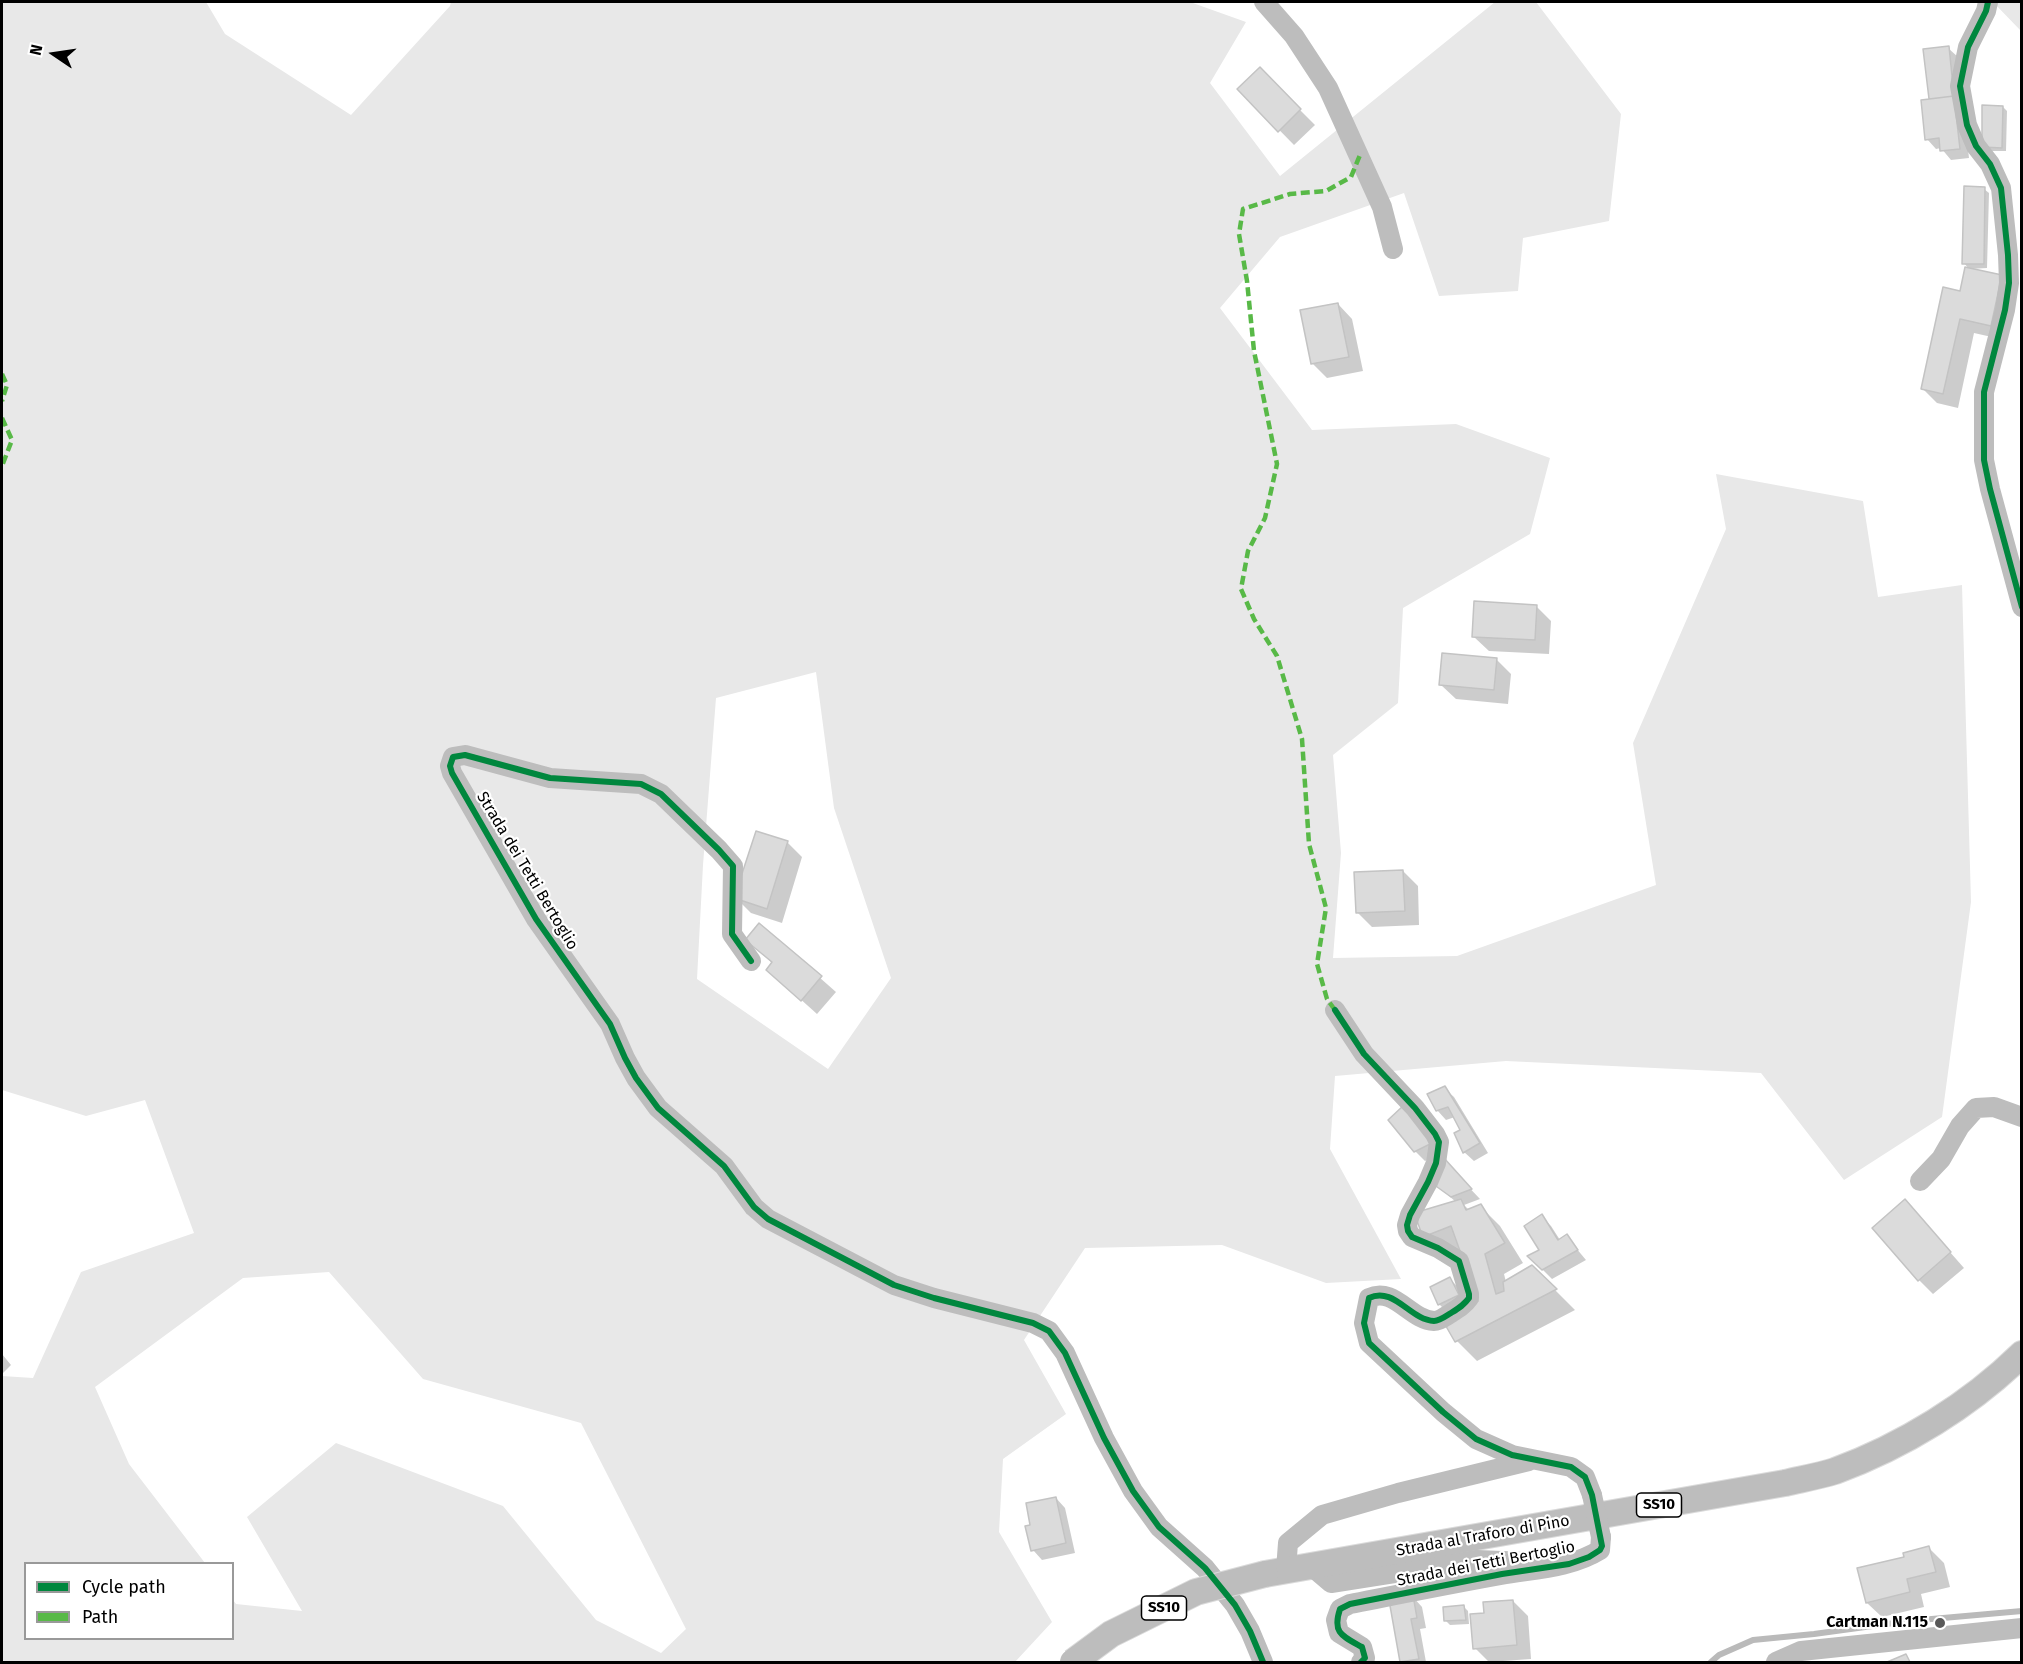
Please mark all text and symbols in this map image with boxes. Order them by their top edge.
north arrow [24,24,84,84]
text: N [26,43,46,57]
street label: Strada dei Tetti Bertoglio [472,788,582,954]
road number: SS10 [1636,1493,1682,1517]
street label: Strada al Traforo di Pino [1395,1511,1571,1561]
street label: Strada dei Tetti Bertoglio [1395,1537,1577,1591]
legend [24,1562,234,1640]
text: Cycle path [82,1576,166,1598]
road number: SS10 [1142,1596,1186,1620]
text: Path [82,1606,118,1628]
place label: Cartman N.115 [1826,1613,1928,1633]
marker: Cartman N.115 [1933,1616,1947,1630]

